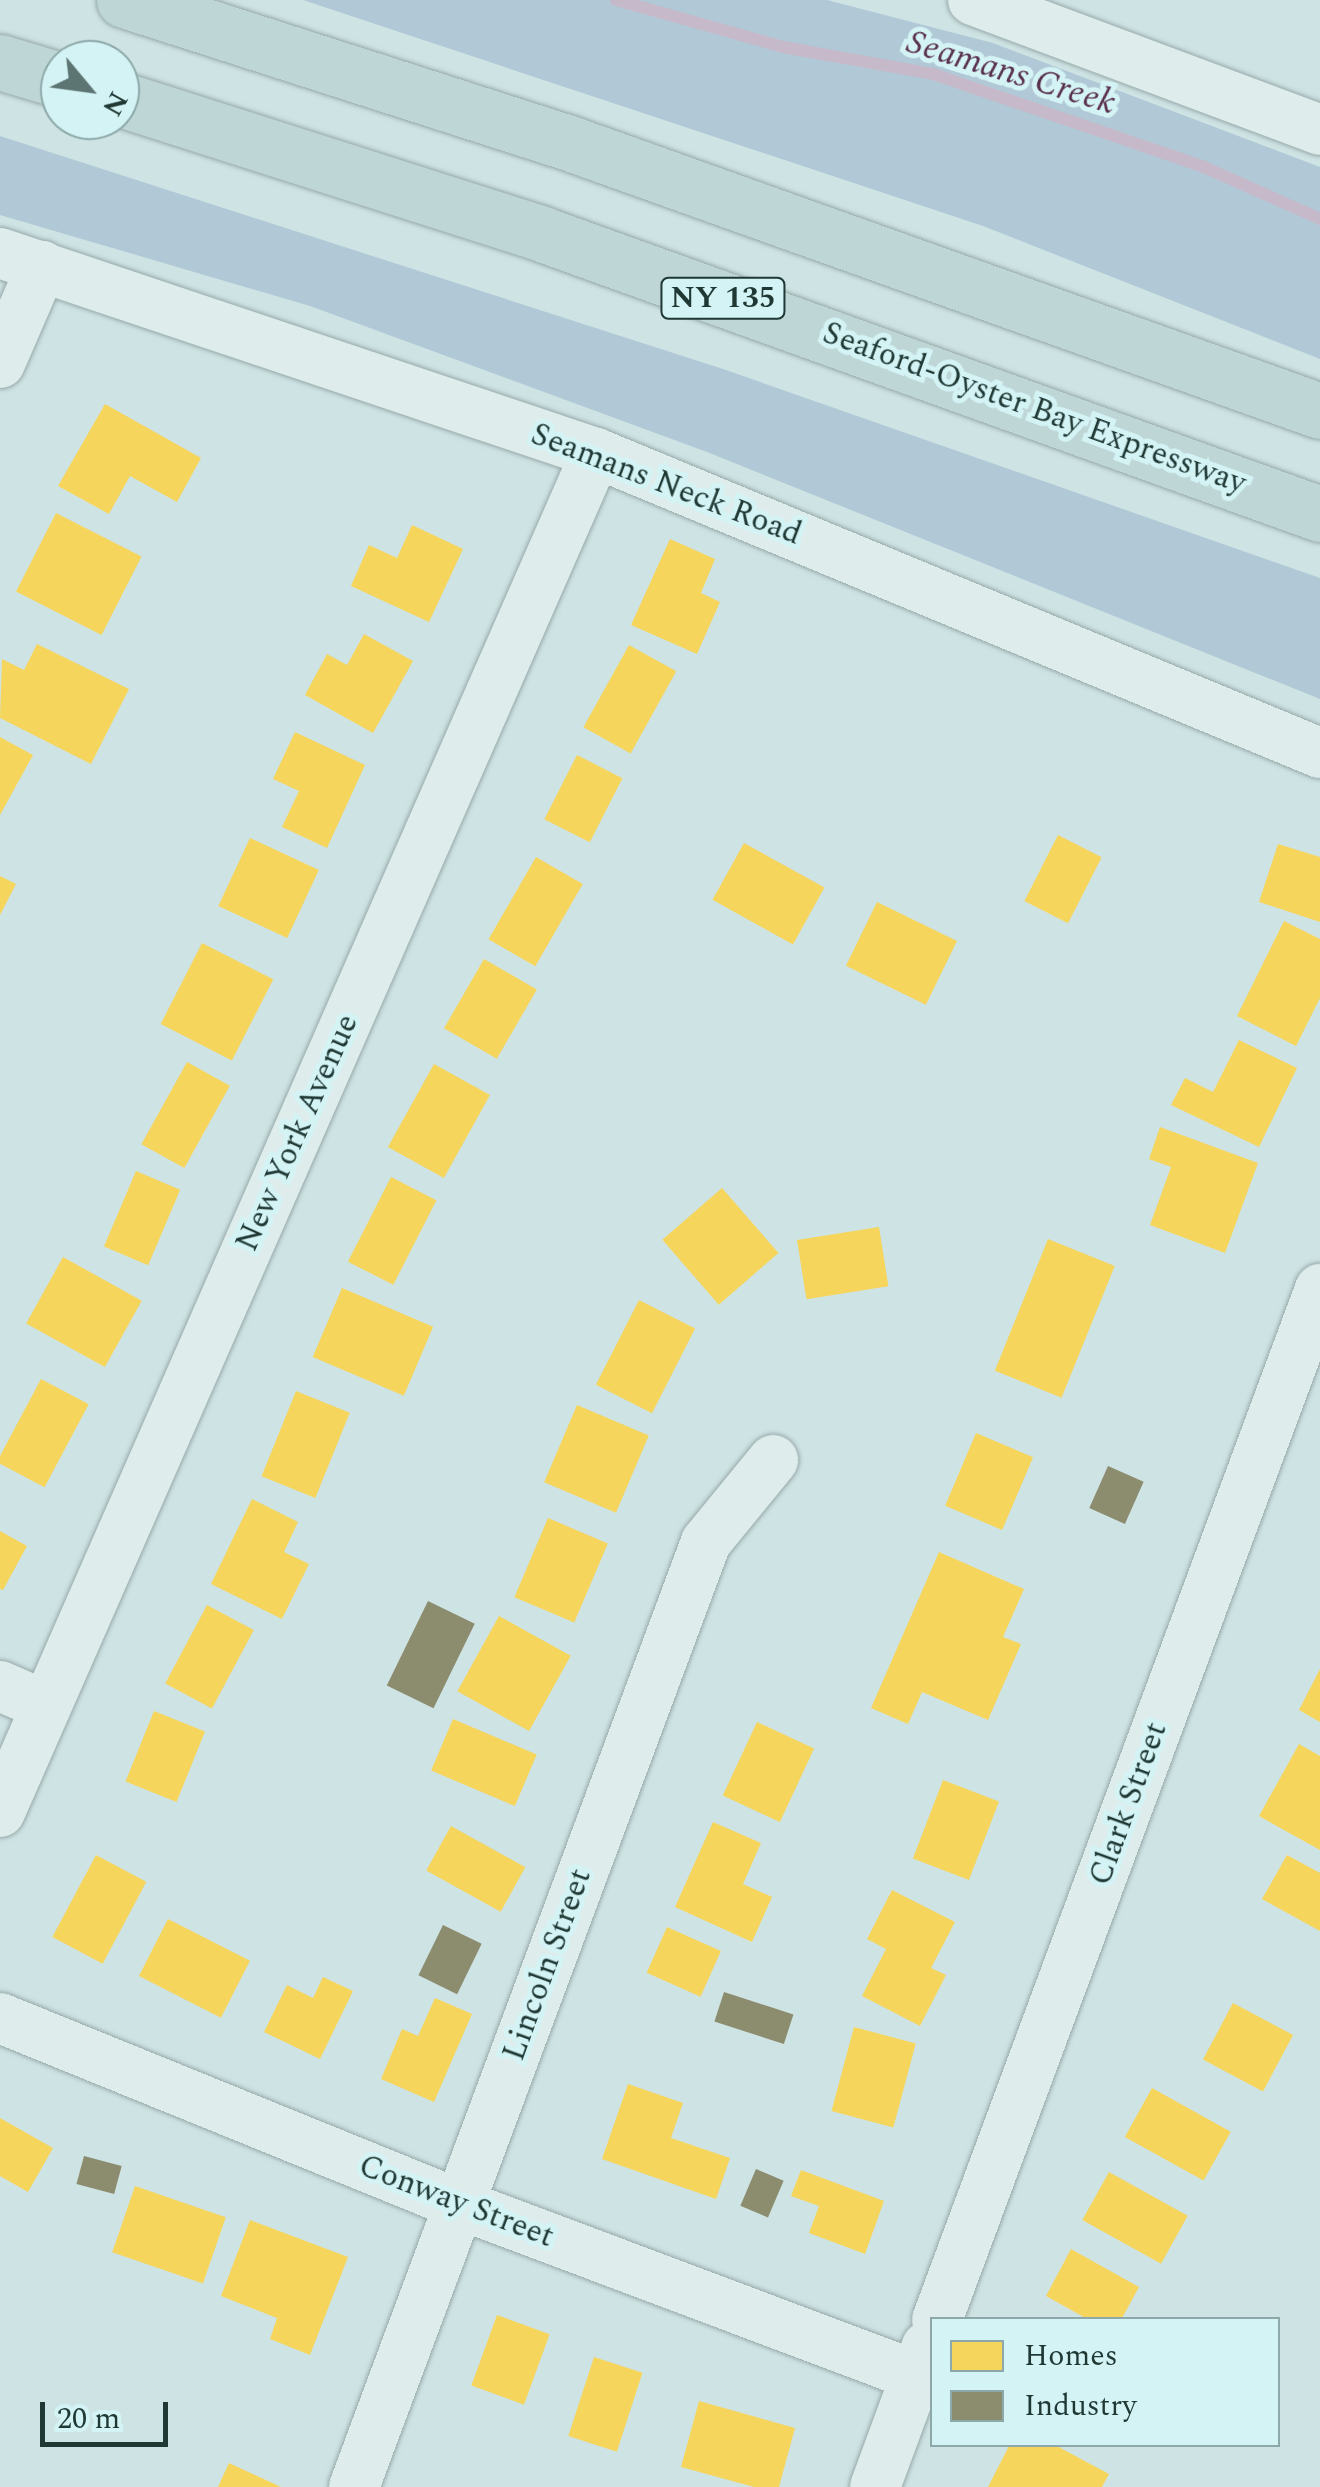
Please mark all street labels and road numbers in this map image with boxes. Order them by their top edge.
road number: NY 135 [658,273,788,323]
street label: Seaford-Oyster Bay Expressway [817,314,1251,504]
street label: Seamans Neck Road [525,416,807,554]
street label: New York Avenue [229,1009,367,1257]
street label: Clark Street [1082,1717,1176,1891]
street label: Lincoln Street [496,1864,600,2066]
street label: Conway Street [353,2147,559,2257]

